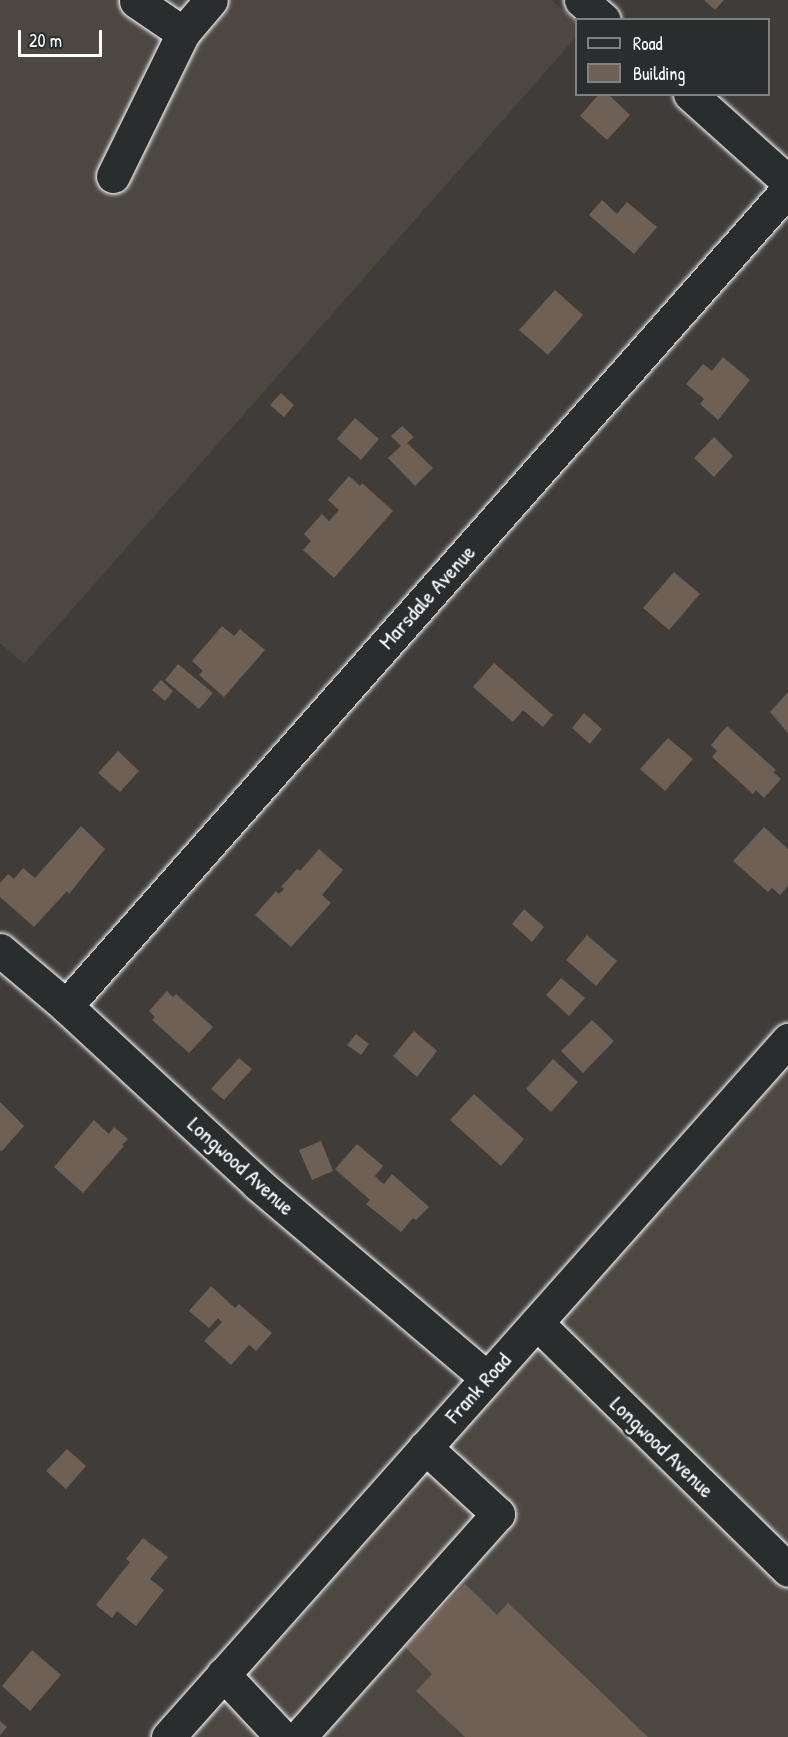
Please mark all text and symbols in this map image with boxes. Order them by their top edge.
scale bar [21,18,105,56]
legend [575,18,770,96]
text: 20 m [29,28,62,53]
text: Road [633,31,663,56]
text: Building [633,61,685,86]
street label: Marsdale Avenue [373,539,481,655]
street label: Longwood Avenue [182,1111,300,1221]
street label: Frank Road [440,1347,516,1429]
street label: Longwood Avenue [605,1391,719,1503]

